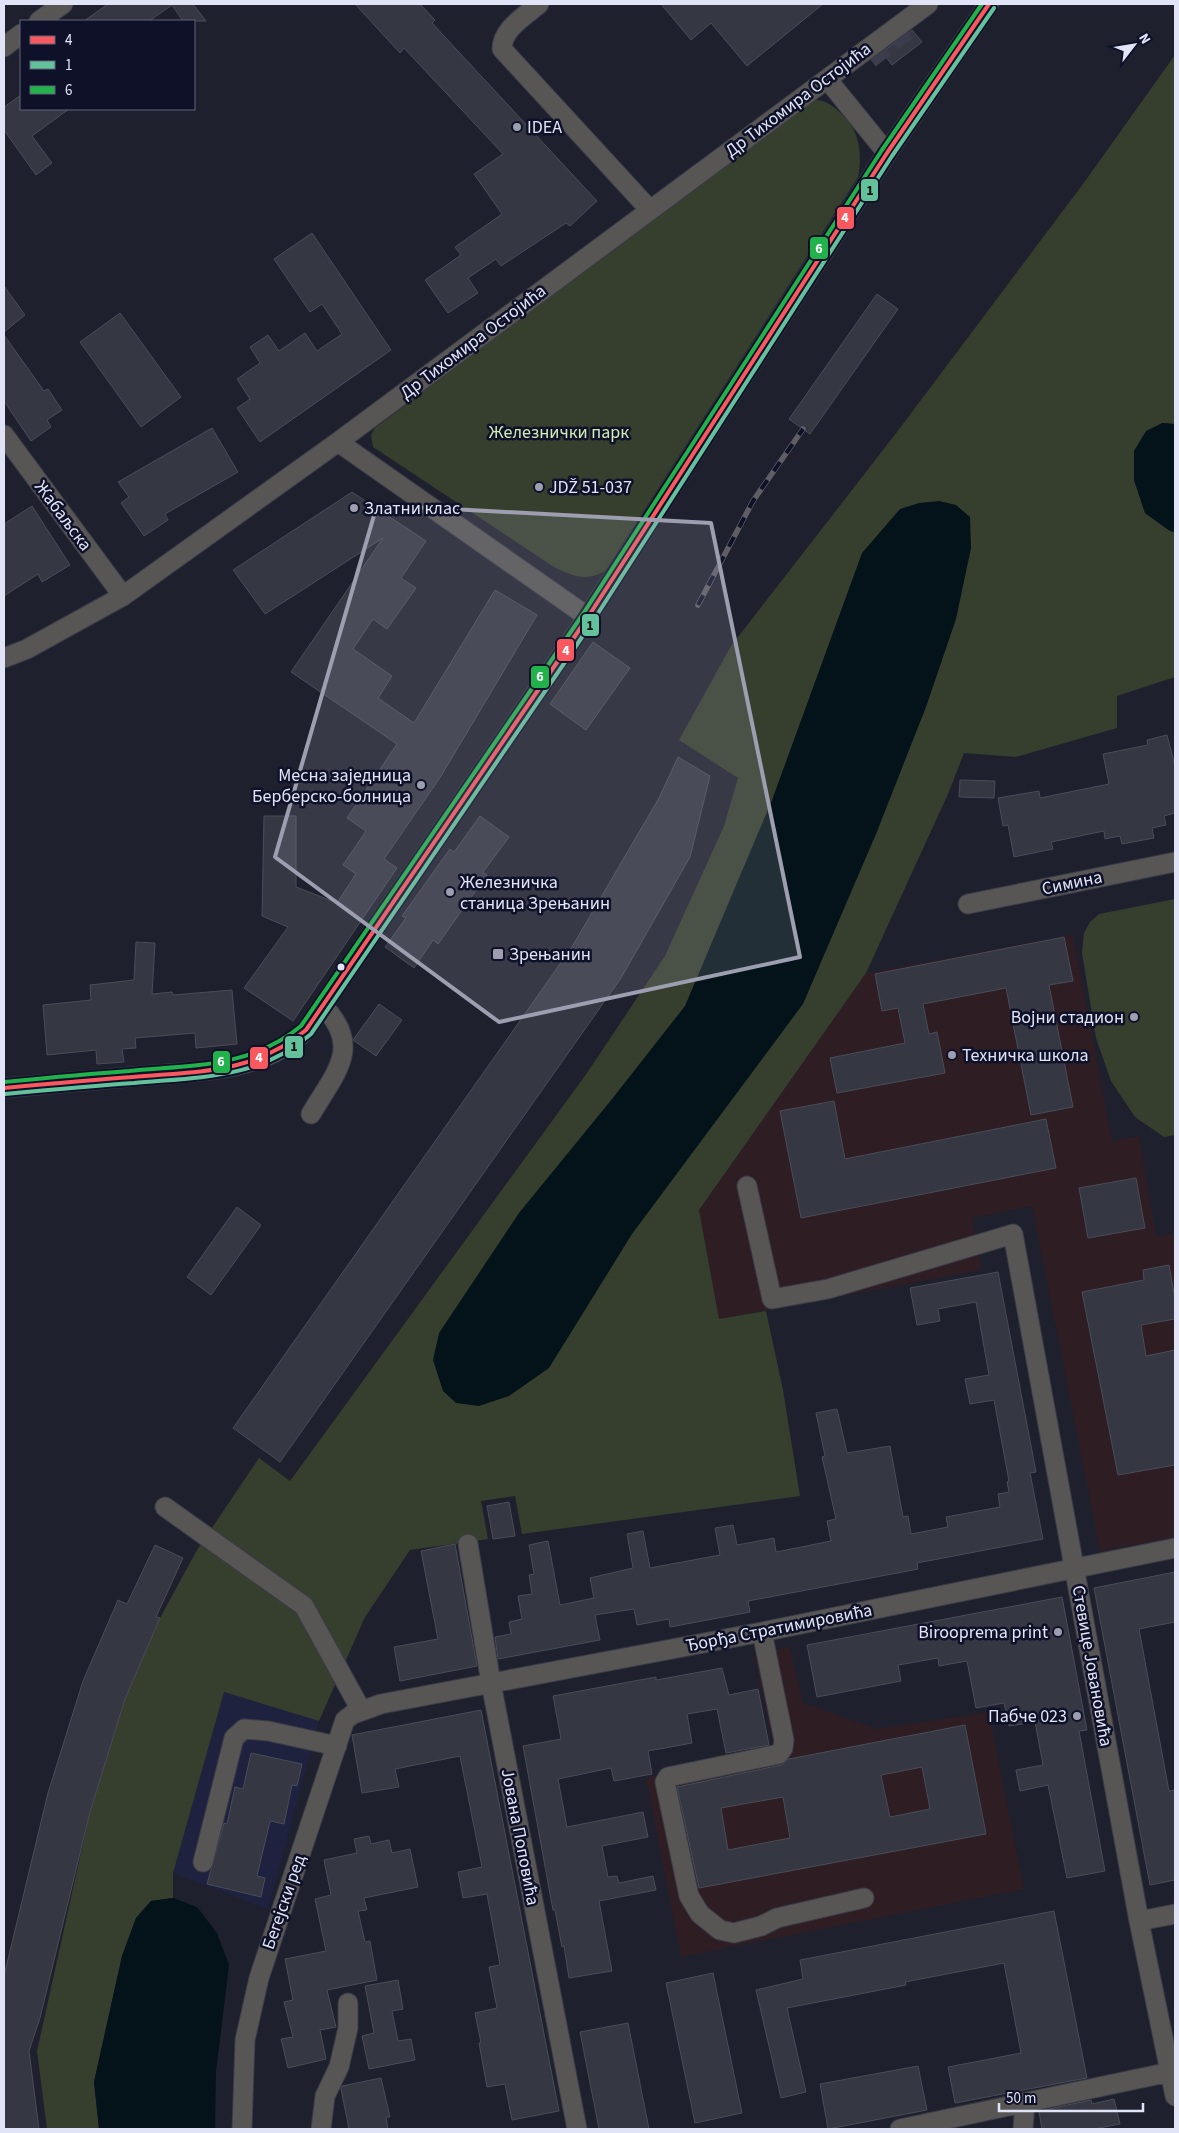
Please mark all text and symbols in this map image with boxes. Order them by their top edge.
legend [20,20,195,110]
north arrow [1109,20,1159,70]
text: 4 [65,30,73,51]
text: N [1133,30,1155,48]
street label: Др Тихомира Остојића [720,37,876,163]
text: 1 [65,55,72,76]
text: 6 [65,80,72,101]
place label: IDEA [527,115,562,140]
marker: IDEA [511,121,523,133]
line badge: 1 [860,178,879,202]
text: 1 [866,181,874,201]
line badge: 4 [836,206,855,230]
text: 4 [841,208,849,228]
line badge: 6 [809,236,829,260]
text: 6 [815,239,823,259]
street label: Др Тихомира Остојића [395,279,551,405]
park label: Железнички парк [489,420,629,445]
place label: JDŽ 51-037 [549,475,632,500]
street label: Жабаљска [28,476,98,556]
marker: JDŽ 51-037 [533,481,545,493]
place label: Златни клас [364,496,460,521]
marker: Златни клас [348,502,360,514]
line badge: 1 [581,613,600,637]
text: 1 [586,616,594,636]
line badge: 4 [556,638,575,662]
text: 4 [562,641,570,661]
line badge: 6 [530,665,550,689]
text: 6 [536,667,544,687]
place label: Месна заједница Берберско-болница [252,763,411,809]
marker: Месна заједница Берберско-болница [415,779,427,791]
street label: Симина [1039,864,1105,902]
place label: Железничка станица Зрењанин [460,870,610,916]
marker: Железничка станица Зрењанин [444,886,456,898]
place label: Зрењанин [509,942,591,967]
marker: Зрењанин [491,947,505,961]
unlabelled marker [336,962,346,972]
place label: Војни стадион [1011,1005,1124,1030]
marker: Војни стадион [1128,1011,1140,1023]
line badge: 1 [284,1035,304,1059]
text: 1 [290,1037,298,1057]
place label: Техничка школа [962,1043,1089,1068]
line badge: 4 [249,1046,269,1070]
text: 4 [255,1048,263,1068]
marker: Техничка школа [946,1049,958,1061]
line badge: 6 [212,1050,231,1074]
text: 6 [217,1052,225,1072]
street label: Стевице Јовановића [1066,1583,1118,1749]
street label: Ђорђа Стратимировића [684,1598,874,1658]
place label: Birooprema print [918,1620,1048,1645]
marker: Birooprema print [1052,1626,1064,1638]
place label: Пабче 023 [988,1704,1067,1729]
marker: Пабче 023 [1071,1710,1083,1722]
street label: Јована Поповића [495,1767,545,1907]
street label: Бегејски ред [256,1851,312,1953]
scale bar [999,2080,1143,2112]
text: 50 m [1006,2088,1036,2109]

